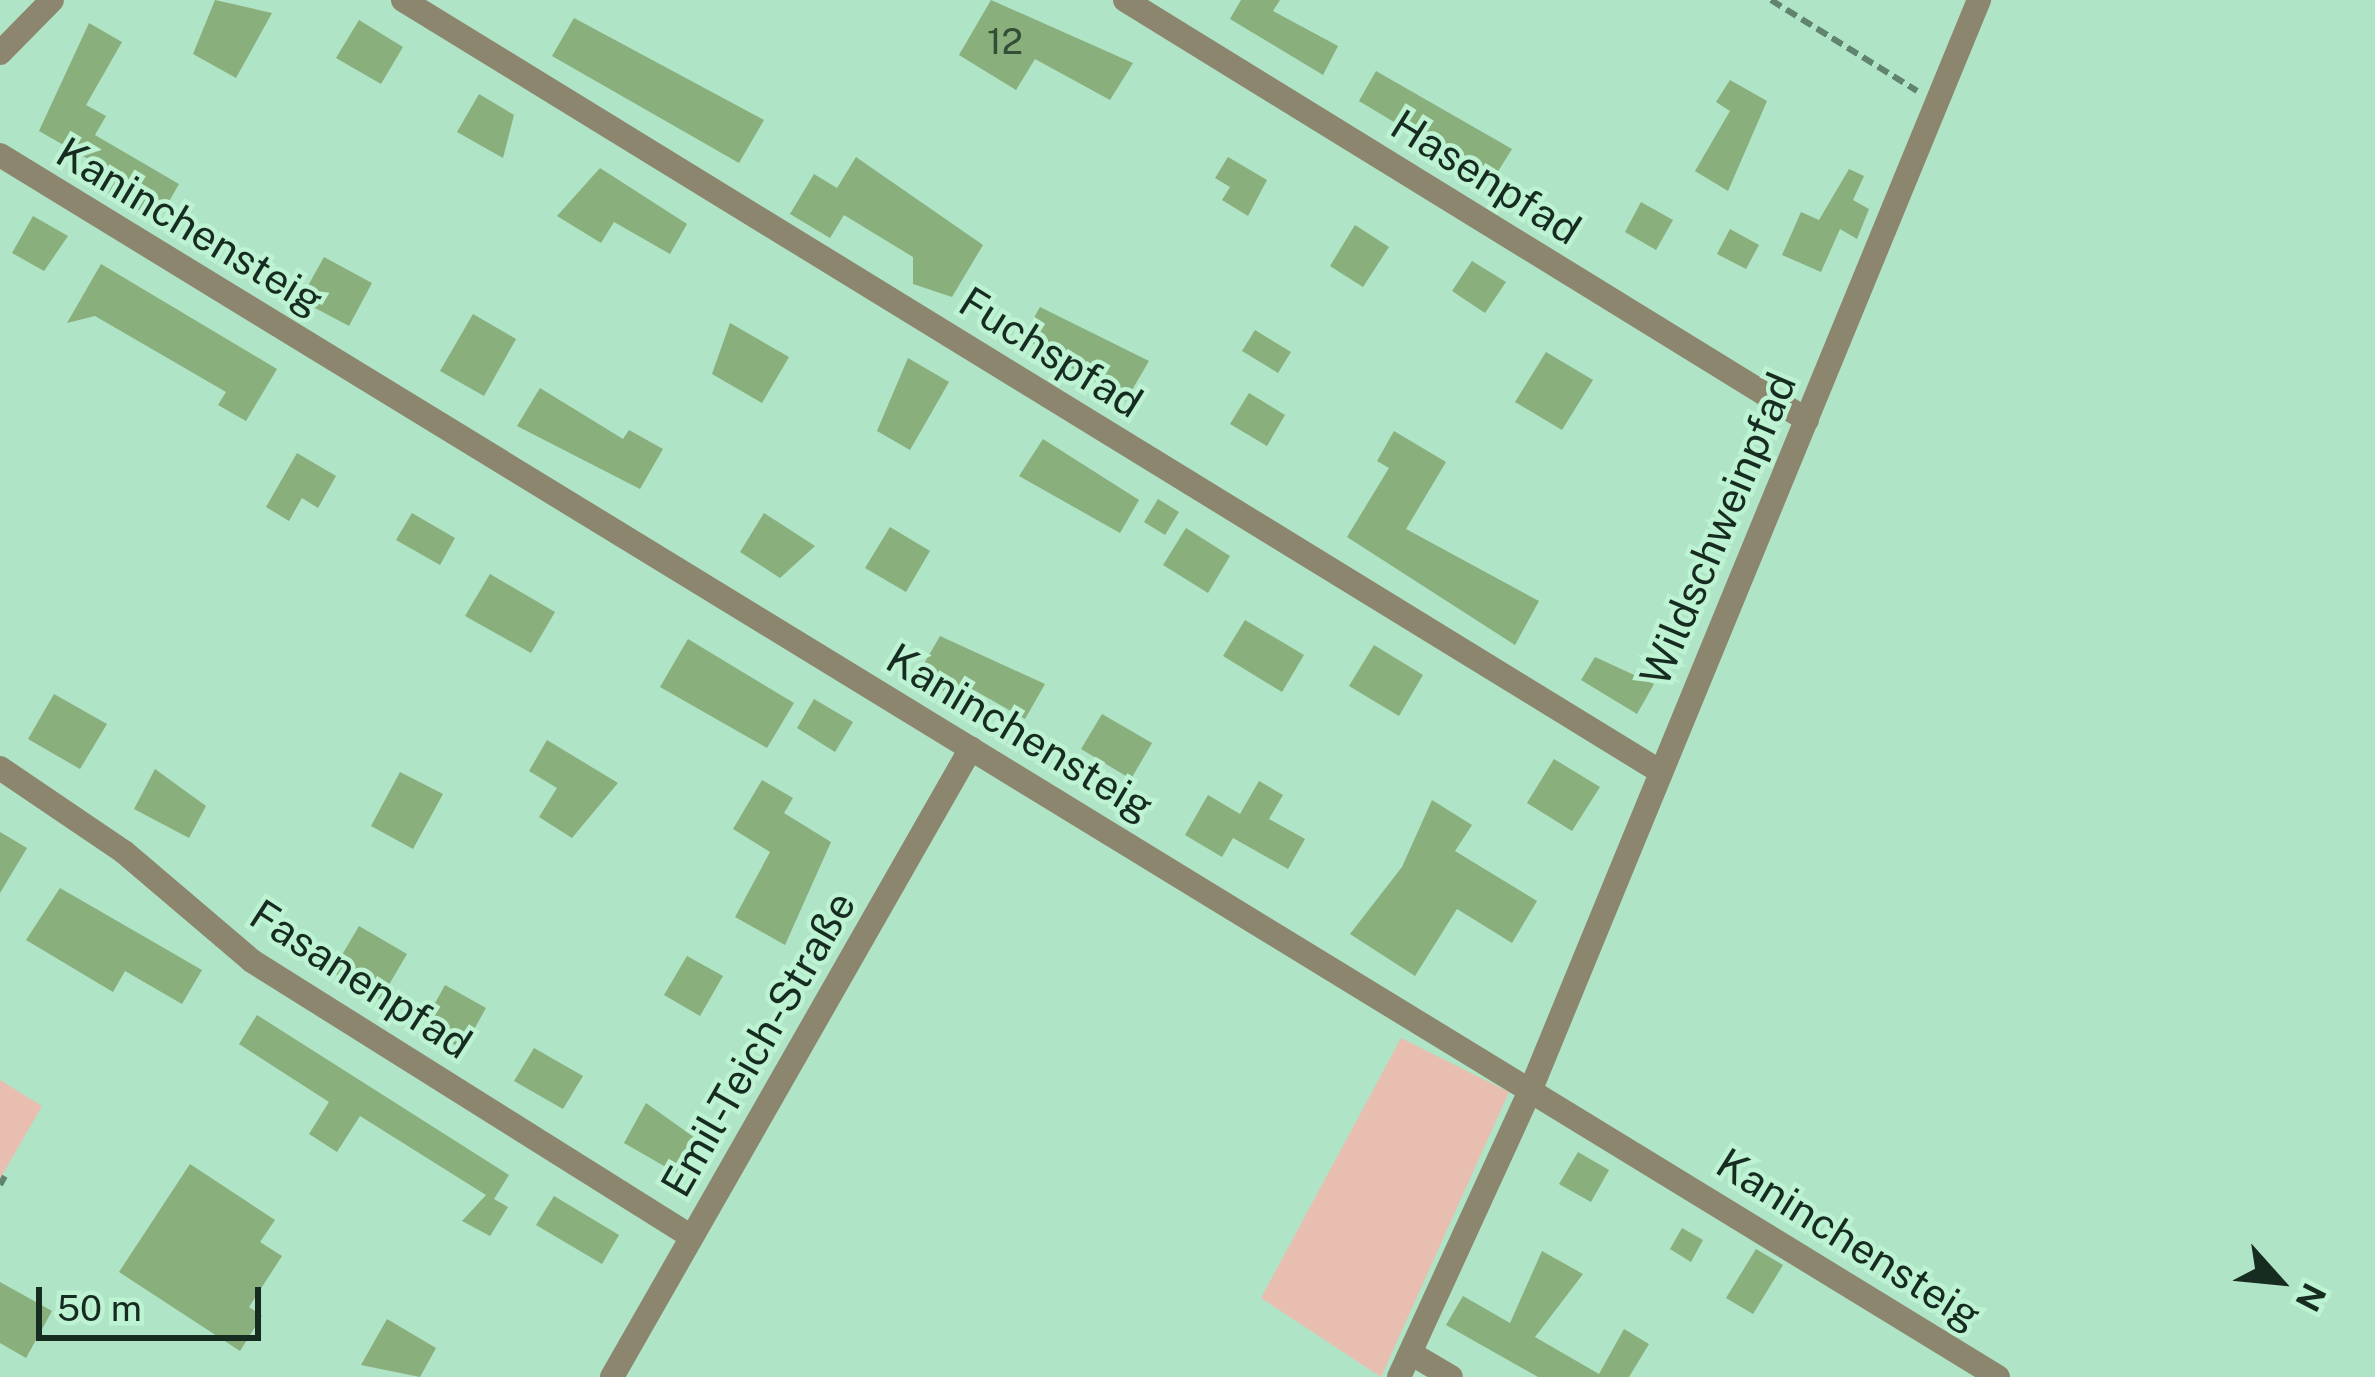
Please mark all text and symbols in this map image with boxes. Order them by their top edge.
house number: 12 [987,20,1023,64]
street label: Hasenpfad [1382,99,1590,255]
street label: Kaninchensteig [48,127,332,325]
street label: Fuchspfad [950,276,1152,428]
street label: Wildschweinpfad [1629,365,1807,693]
street label: Kaninchensteig [878,633,1162,831]
street label: Emil-Teich-Straße [650,883,866,1205]
street label: Fasanenpfad [241,889,481,1069]
street label: Kaninchensteig [1708,1138,1990,1340]
north arrow [2219,1221,2339,1341]
scale bar [42,1263,267,1337]
text: N [2288,1277,2334,1317]
text: 50 m [57,1287,142,1329]

